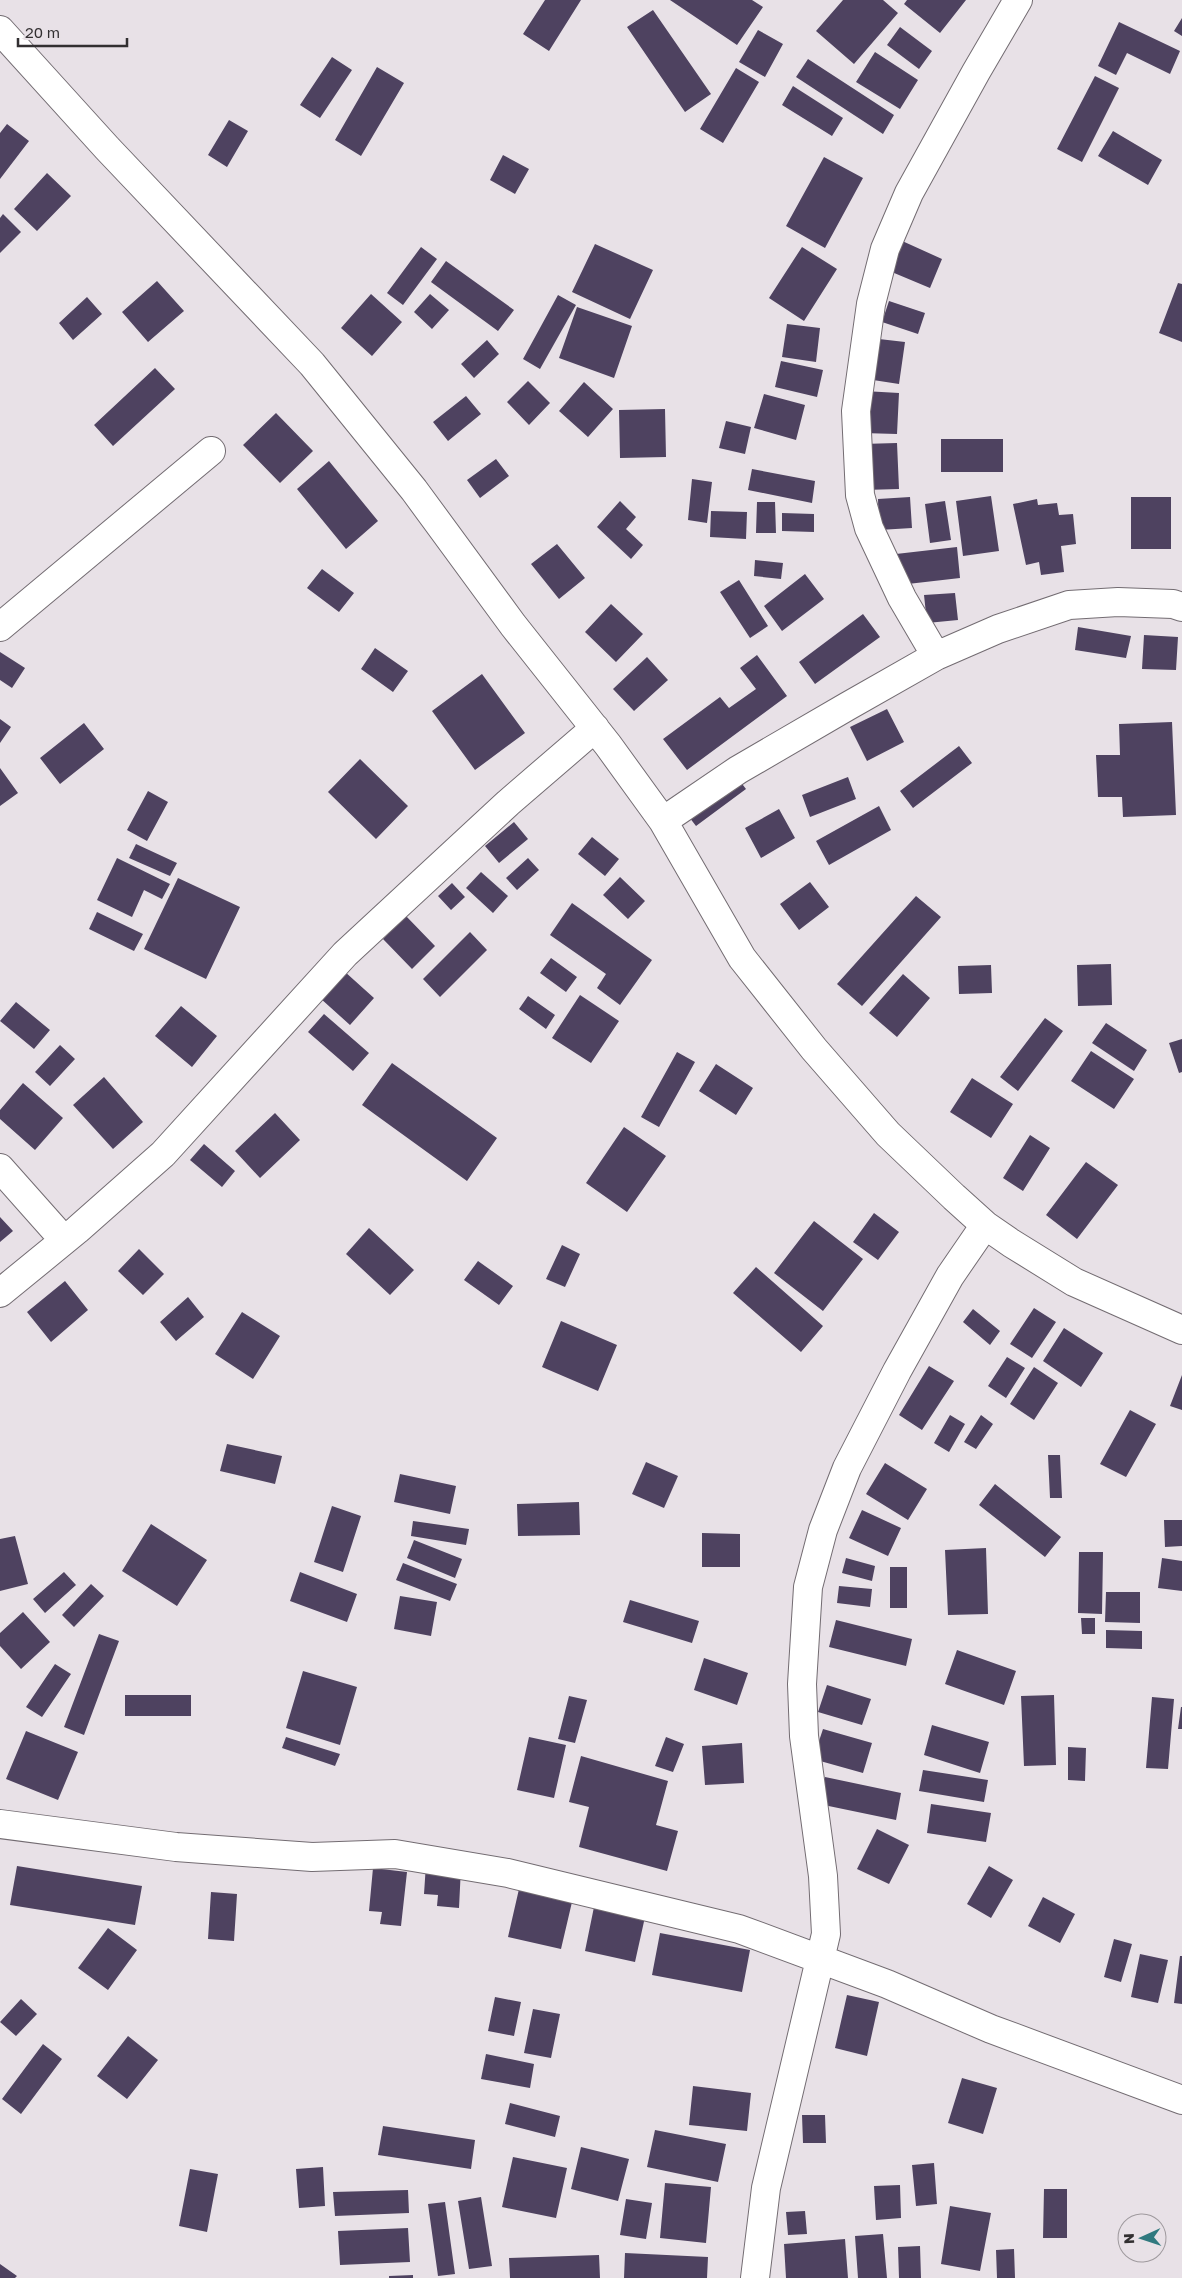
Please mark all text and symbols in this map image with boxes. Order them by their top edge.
scale bar [18,15,126,47]
text: 20 m [25,23,60,41]
north arrow [1117,2213,1167,2263]
text: N [1120,2233,1137,2244]

